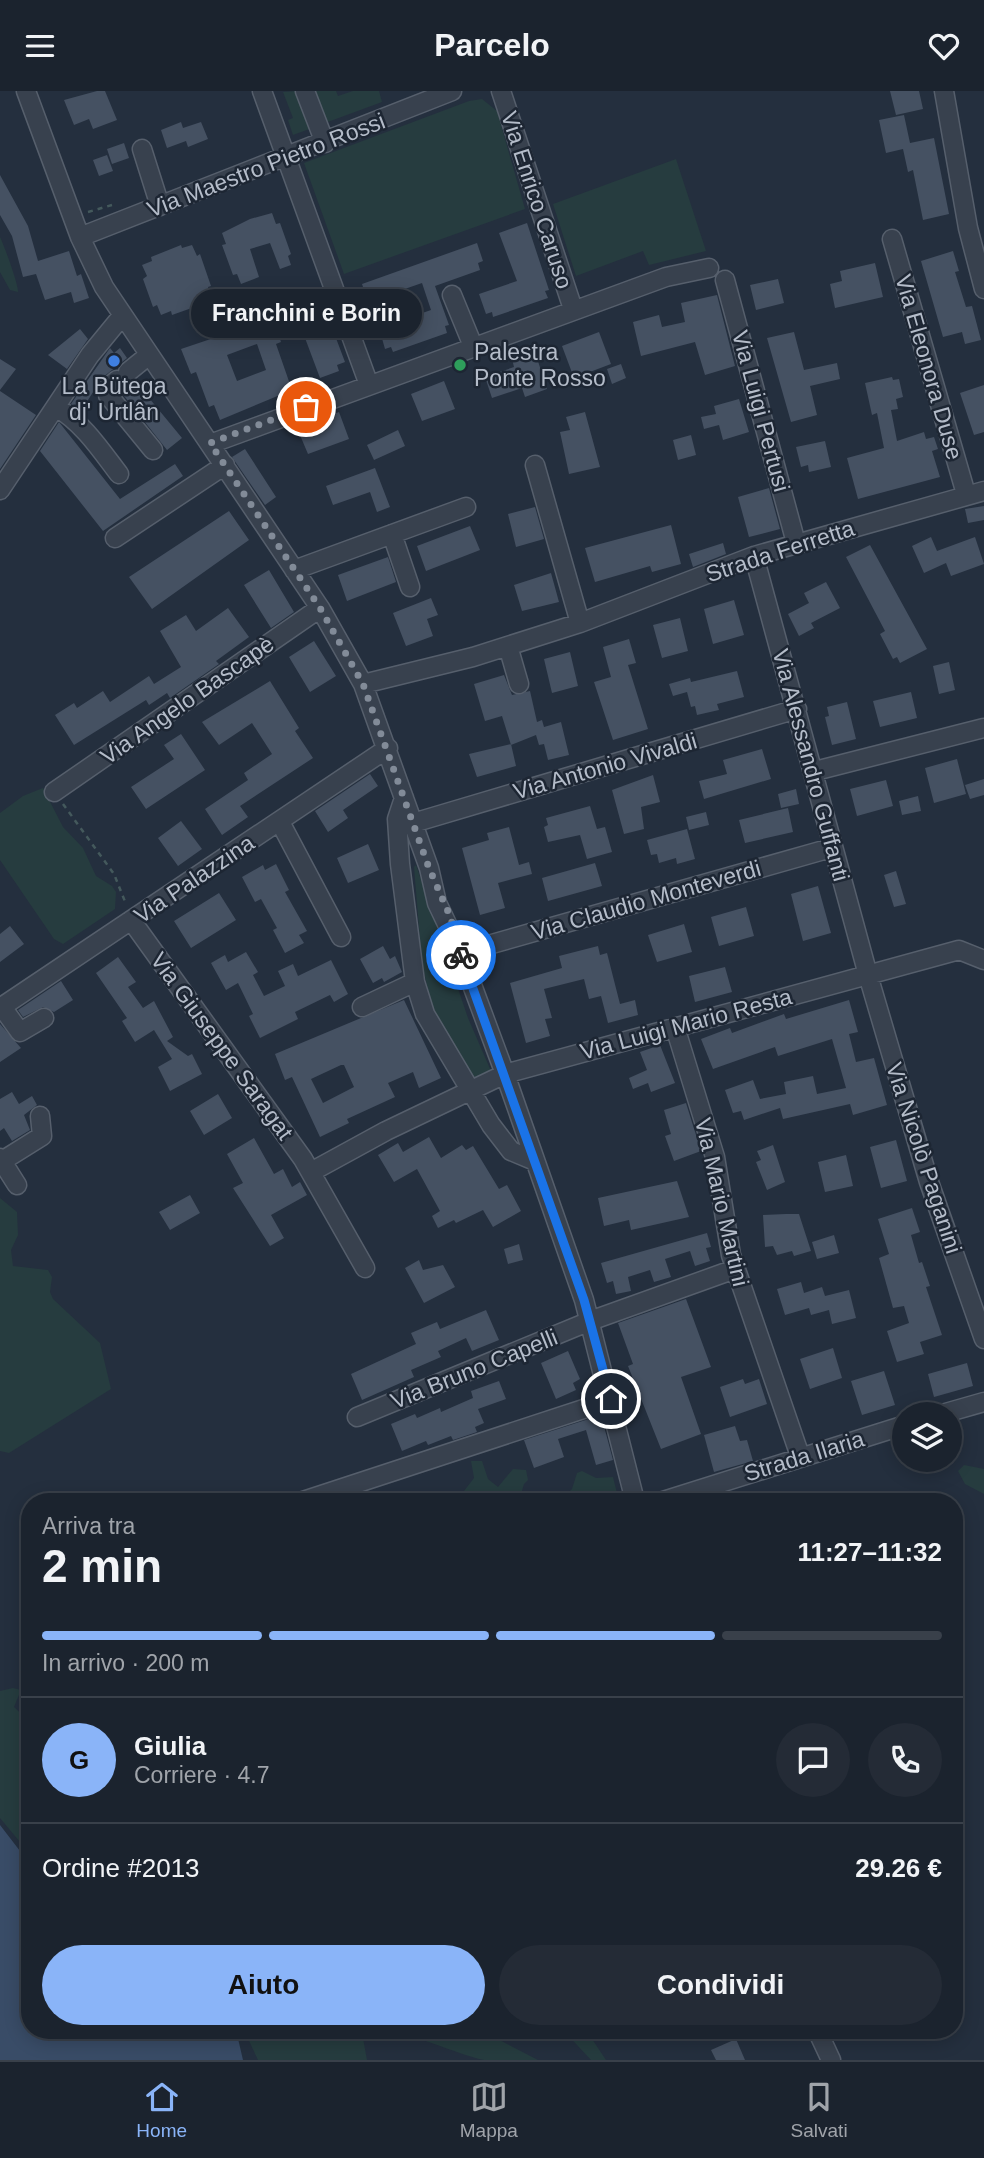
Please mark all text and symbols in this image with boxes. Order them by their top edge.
icon: menu [21,27,59,65]
text: Parcelo [434,27,550,63]
icon: heart [925,27,963,65]
street label: Via Maestro Pietro Rossi [143,108,389,222]
street label: Via Enrico Caruso [496,108,578,292]
street label: Via Eleonora Duse [890,271,968,463]
callout: Franchini e Borin [190,288,422,337]
text: Franchini e Borin [212,300,401,326]
street label: Via Luigi Pertusi [727,328,795,494]
place label: Palestra Ponte Rosso [474,339,606,391]
marker: La Bütega dj' Urtlân [106,353,122,369]
marker: Palestra Ponte Rosso [452,357,468,373]
place label: La Bütega dj' Urtlân [62,373,167,425]
pin [276,377,336,437]
icon: bag [287,388,325,426]
street label: Strada Ferretta [702,515,858,587]
street label: Via Angelo Bascapè [95,630,279,770]
street label: Via Alessandro Guffanti [767,646,855,884]
street label: Via Antonio Vivaldi [510,727,700,805]
street label: Via Palazzina [129,829,259,929]
street label: Via Claudio Monteverdi [528,855,764,945]
courier [426,920,496,990]
icon: bike [442,936,480,974]
street label: Via Giuseppe Saragat [145,947,299,1145]
street label: Via Luigi Mario Resta [577,983,795,1065]
street label: Via Nicolò Paganini [881,1059,967,1257]
street label: Via Mario Martini [690,1115,754,1289]
street label: Via Bruno Capelli [387,1324,561,1414]
pin [581,1369,641,1429]
icon: home [592,1380,630,1418]
map controls [892,1402,962,1472]
button: layers [892,1402,962,1472]
street label: Strada Ilaria [741,1425,867,1487]
text: Arriva tra [42,1513,135,1539]
text: 11:27–11:32 [797,1537,942,1567]
text: 2 min [42,1540,162,1592]
text: In arrivo · 200 m [42,1650,209,1676]
button: chat [776,1723,850,1797]
button: phone [868,1723,942,1797]
text: Giulia [134,1731,206,1761]
text: G [69,1745,89,1775]
text: Corriere · 4.7 [134,1762,269,1788]
text: Ordine #2013 [42,1853,200,1883]
text: 29.26 € [855,1853,942,1883]
button: Aiuto [42,1945,485,2025]
button: Condividi [499,1945,942,2025]
tab: Home [136,2078,187,2142]
tab: Mappa [460,2078,518,2142]
tab: Salvati [791,2078,848,2142]

